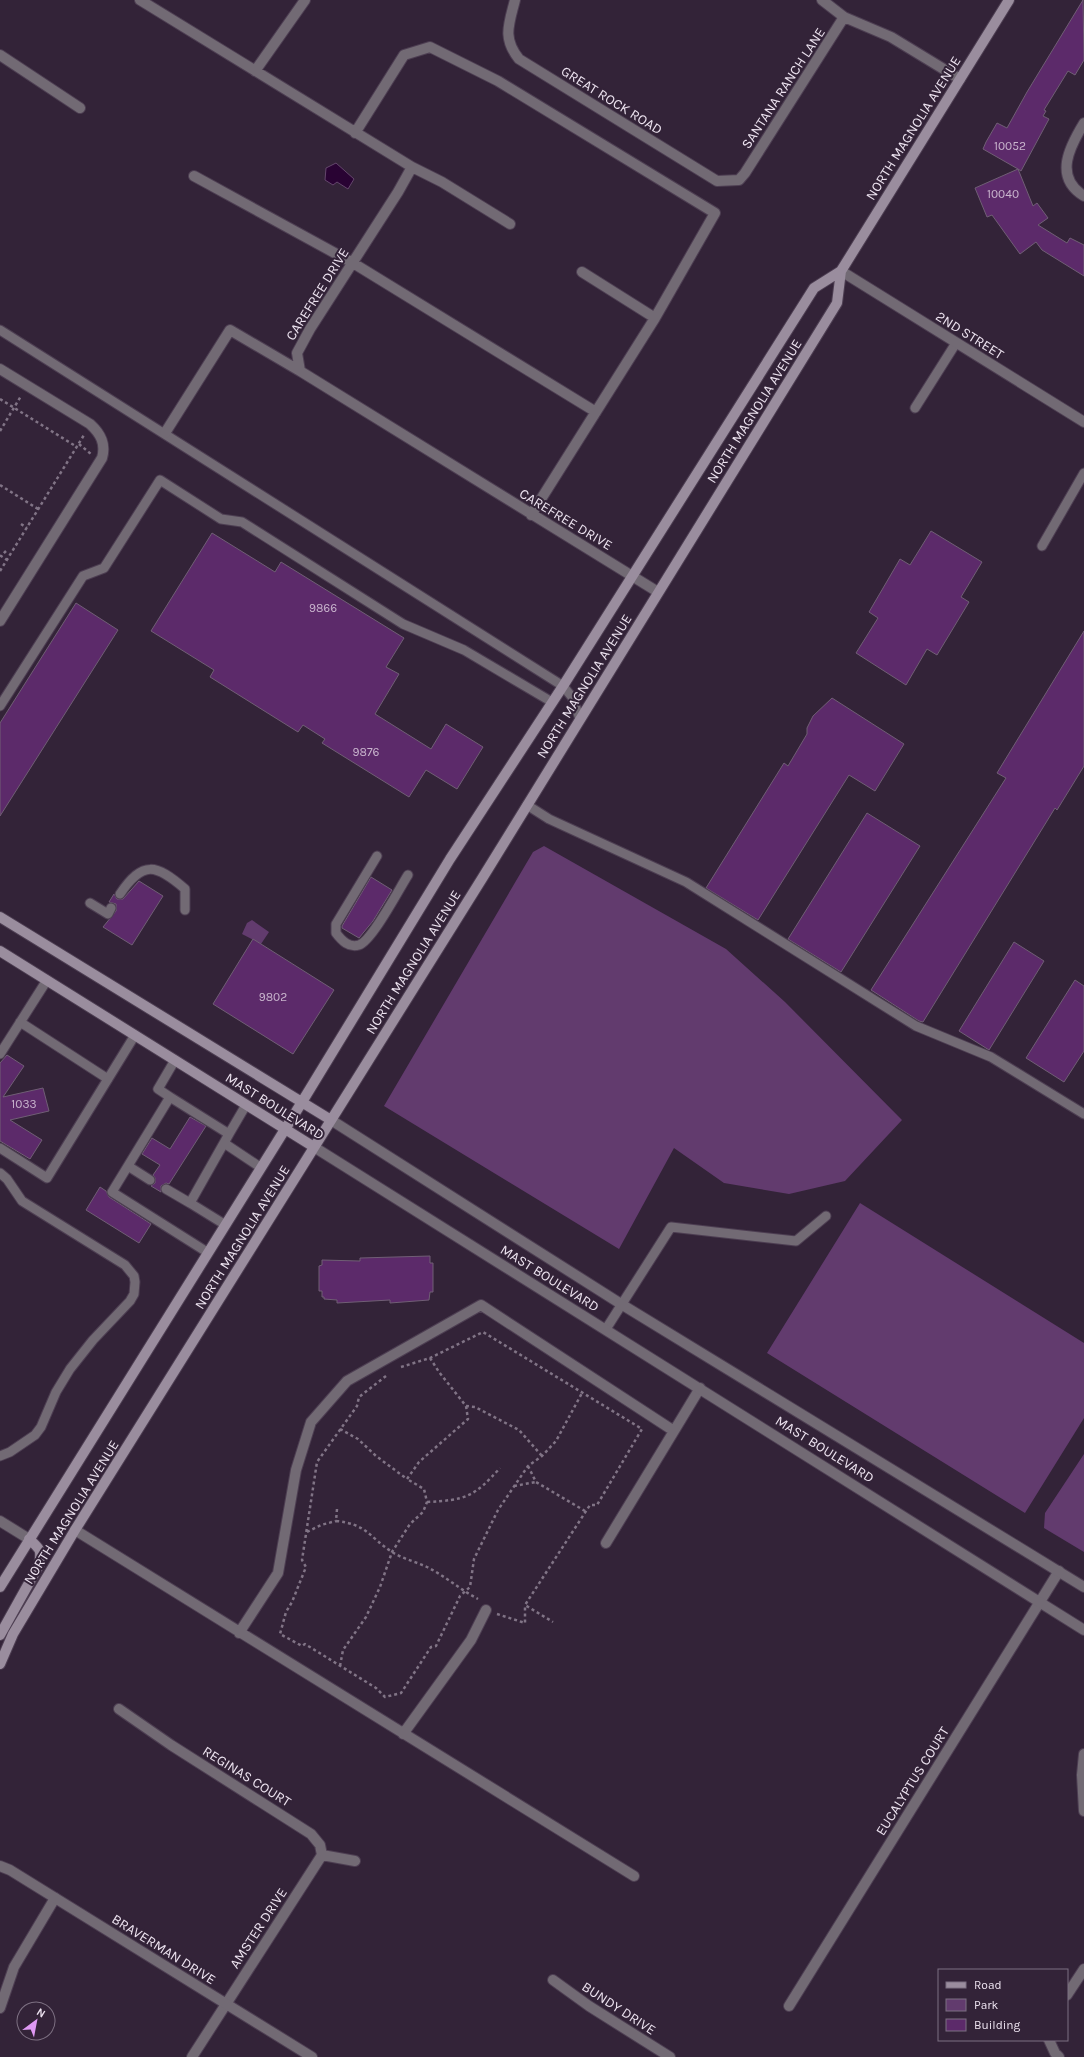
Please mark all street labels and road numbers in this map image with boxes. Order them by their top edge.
street label: SANTANA RANCH LANE [738,25,829,152]
street label: NORTH MAGNOLIA AVENUE [862,53,965,203]
street label: GREAT ROCK ROAD [558,62,666,138]
street label: CAREFREE DRIVE [282,245,353,344]
street label: 2ND STREET [933,308,1007,363]
street label: NORTH MAGNOLIA AVENUE [703,336,806,486]
street label: CAREFREE DRIVE [516,485,615,554]
street label: NORTH MAGNOLIA AVENUE [533,611,636,761]
street label: NORTH MAGNOLIA AVENUE [362,887,465,1037]
street label: MAST BOULEVARD [222,1069,327,1144]
street label: NORTH MAGNOLIA AVENUE [191,1162,294,1312]
street label: MAST BOULEVARD [497,1241,602,1316]
street label: MAST BOULEVARD [772,1412,877,1487]
street label: NORTH MAGNOLIA AVENUE [20,1437,123,1587]
street label: EUCALYPTUS COURT [872,1724,953,1839]
street label: REGINAS COURT [199,1742,294,1810]
street label: AMSTER DRIVE [226,1885,291,1972]
street label: BRAVERMAN DRIVE [109,1911,219,1988]
street label: BUNDY DRIVE [579,1978,659,2039]

